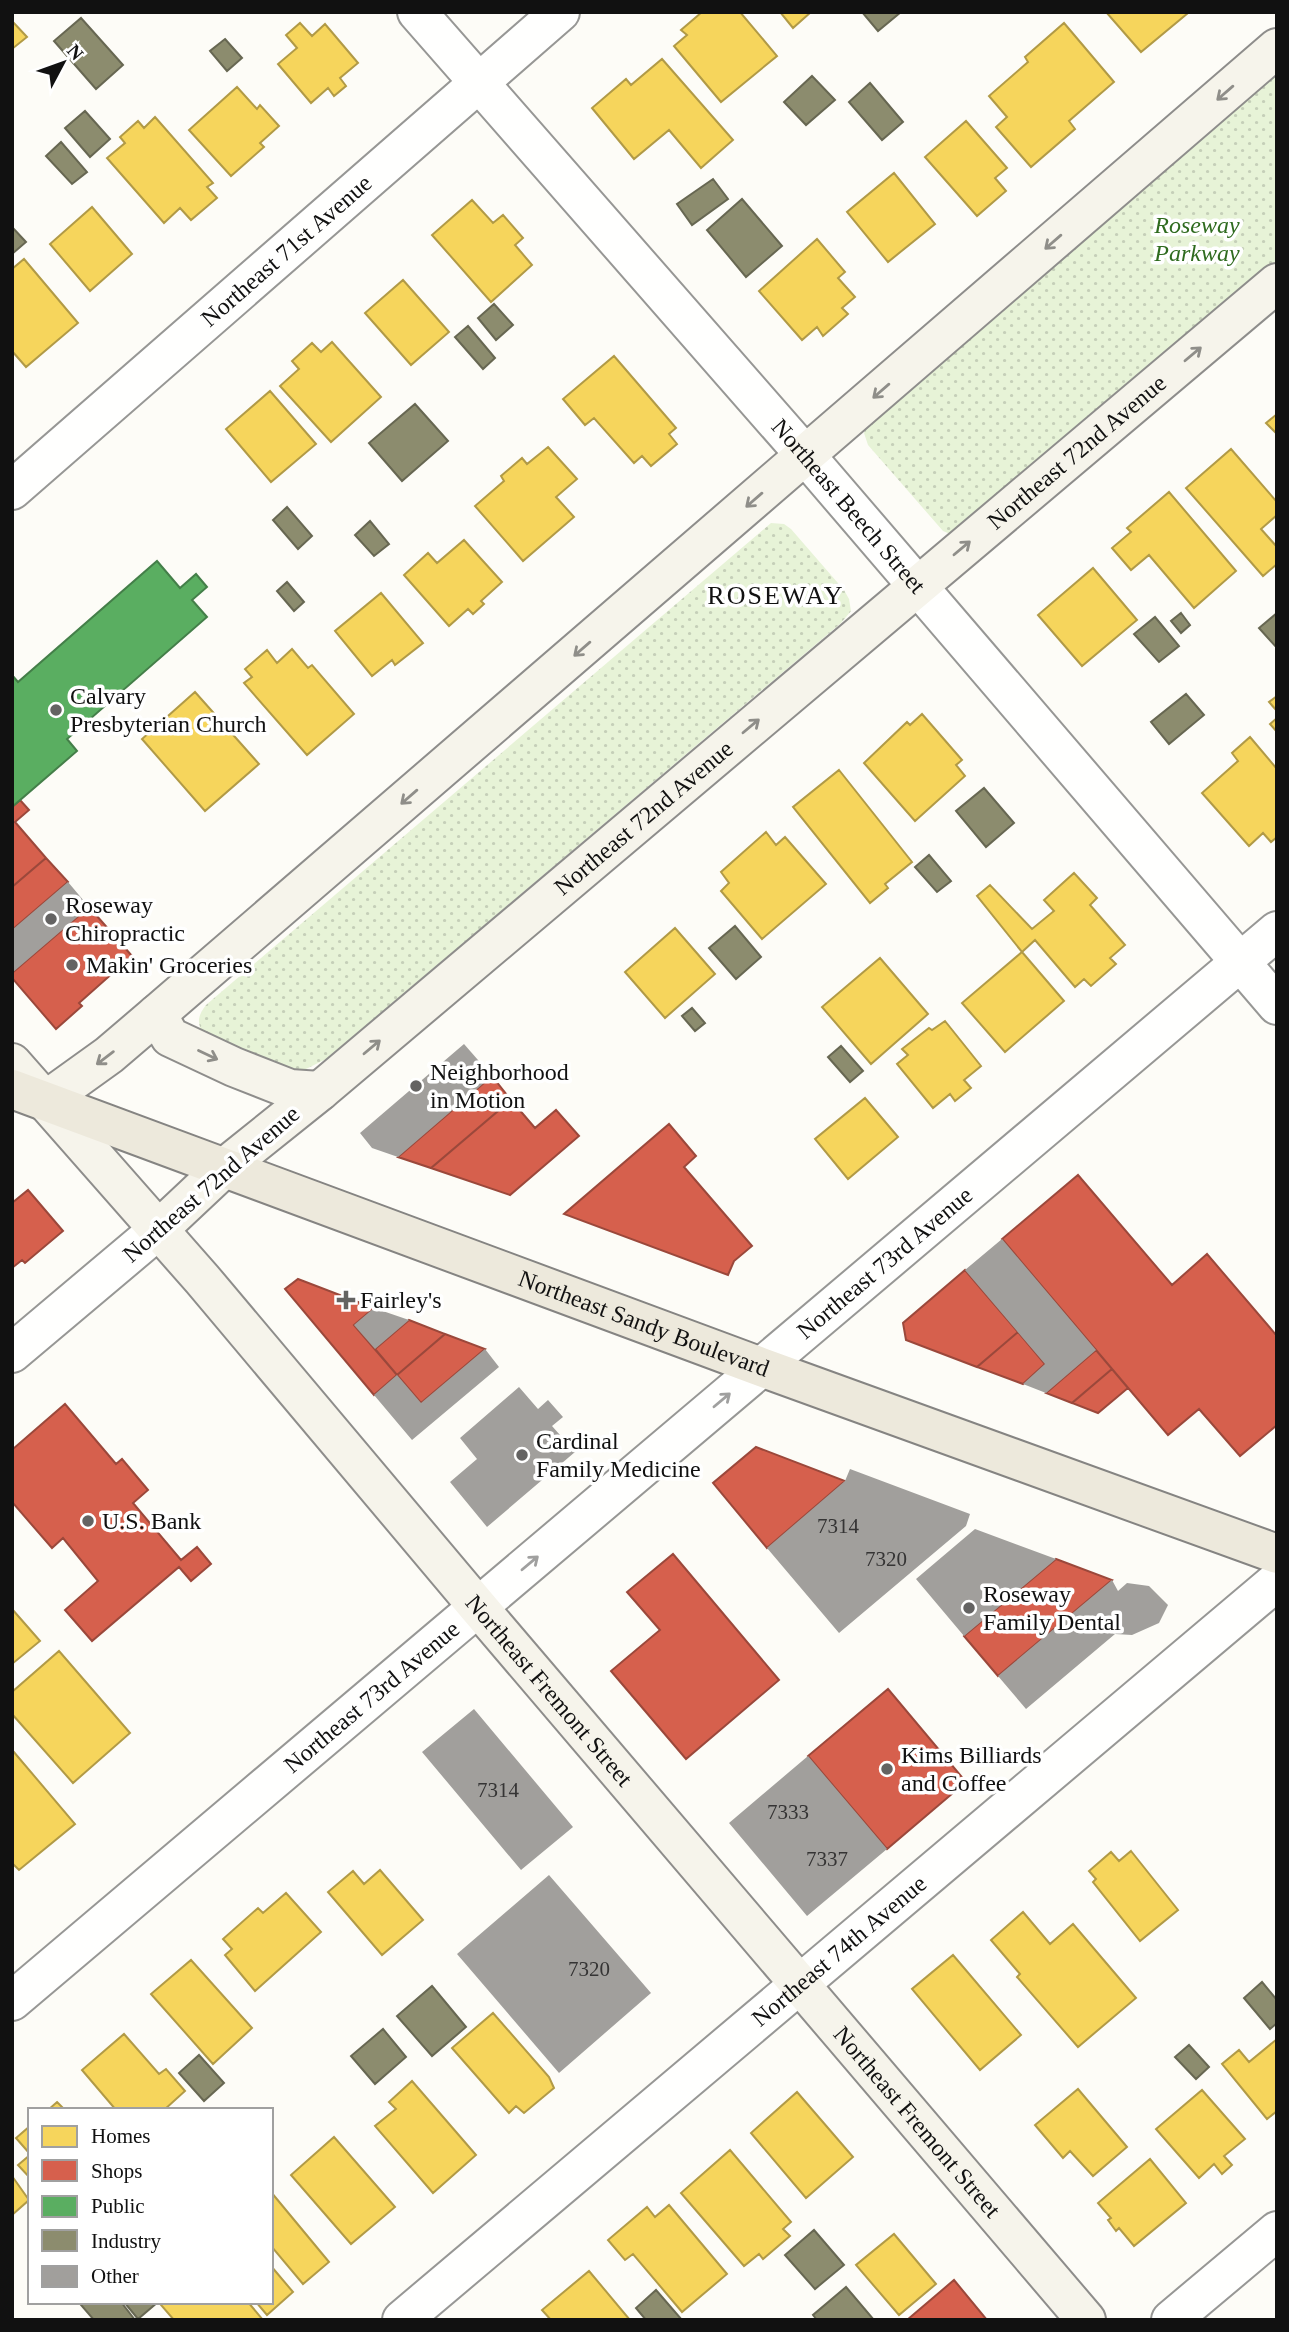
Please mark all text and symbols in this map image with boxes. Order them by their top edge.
north arrow [28,28,98,98]
text: N [63,40,88,64]
one-way arrow [1216,85,1234,101]
street label: Northeast 71st Avenue [196,170,377,332]
park label: Roseway Parkway [1153,212,1240,266]
one-way arrow [1045,234,1063,250]
one-way arrow [1183,346,1201,362]
street label: Northeast 72nd Avenue [982,370,1171,535]
one-way arrow [873,383,891,399]
street label: Northeast Beech Street [767,414,931,599]
one-way arrow [746,492,764,508]
one-way arrow [953,540,971,556]
district label: ROSEWAY [707,581,845,610]
one-way arrow [573,641,591,657]
place label: Calvary Presbyterian Church [70,683,267,737]
marker: Calvary Presbyterian Church [48,702,64,718]
one-way arrow [742,718,760,734]
street label: Northeast 72nd Avenue [549,735,738,900]
one-way arrow [401,789,419,805]
place label: Roseway Chiropractic [65,892,185,946]
marker: Roseway Chiropractic [43,911,59,927]
place label: Makin' Groceries [86,952,252,978]
marker: Makin' Groceries [64,957,80,973]
one-way arrow [362,1039,380,1055]
one-way arrow [197,1049,218,1062]
one-way arrow [96,1050,115,1065]
place label: Neighborhood in Motion [430,1059,569,1113]
marker: Neighborhood in Motion [408,1078,424,1094]
street label: Northeast 72nd Avenue [118,1100,304,1268]
street label: Northeast 73rd Avenue [792,1182,977,1344]
street label: Northeast Sandy Boulevard [515,1265,773,1382]
place label: Fairley's [360,1287,442,1313]
marker: Fairley's [338,1292,354,1308]
one-way arrow [713,1392,731,1408]
place label: Cardinal Family Medicine [536,1428,701,1482]
marker: Cardinal Family Medicine [514,1447,530,1463]
place label: U.S. Bank [102,1508,201,1534]
marker: U.S. Bank [80,1513,96,1529]
house number: 7314 [817,1514,860,1538]
house number: 7320 [865,1547,907,1571]
one-way arrow [520,1555,538,1571]
place label: Roseway Family Dental [983,1581,1121,1635]
street label: Northeast Fremont Street [461,1590,638,1791]
marker: Roseway Family Dental [961,1600,977,1616]
street label: Northeast 73rd Avenue [279,1616,464,1778]
place label: Kims Billiards and Coffee [901,1742,1042,1796]
marker: Kims Billiards and Coffee [879,1761,895,1777]
house number: 7314 [477,1778,520,1802]
house number: 7333 [767,1800,809,1824]
house number: 7337 [806,1847,848,1871]
street label: Northeast 74th Avenue [747,1870,931,2032]
house number: 7320 [568,1957,610,1981]
street label: Northeast Fremont Street [828,2021,1006,2223]
legend [28,2108,273,2304]
text: Homes [91,2124,151,2148]
text: Shops [91,2159,142,2183]
text: Public [91,2194,145,2218]
text: Industry [91,2229,161,2253]
text: Other [91,2264,139,2288]

